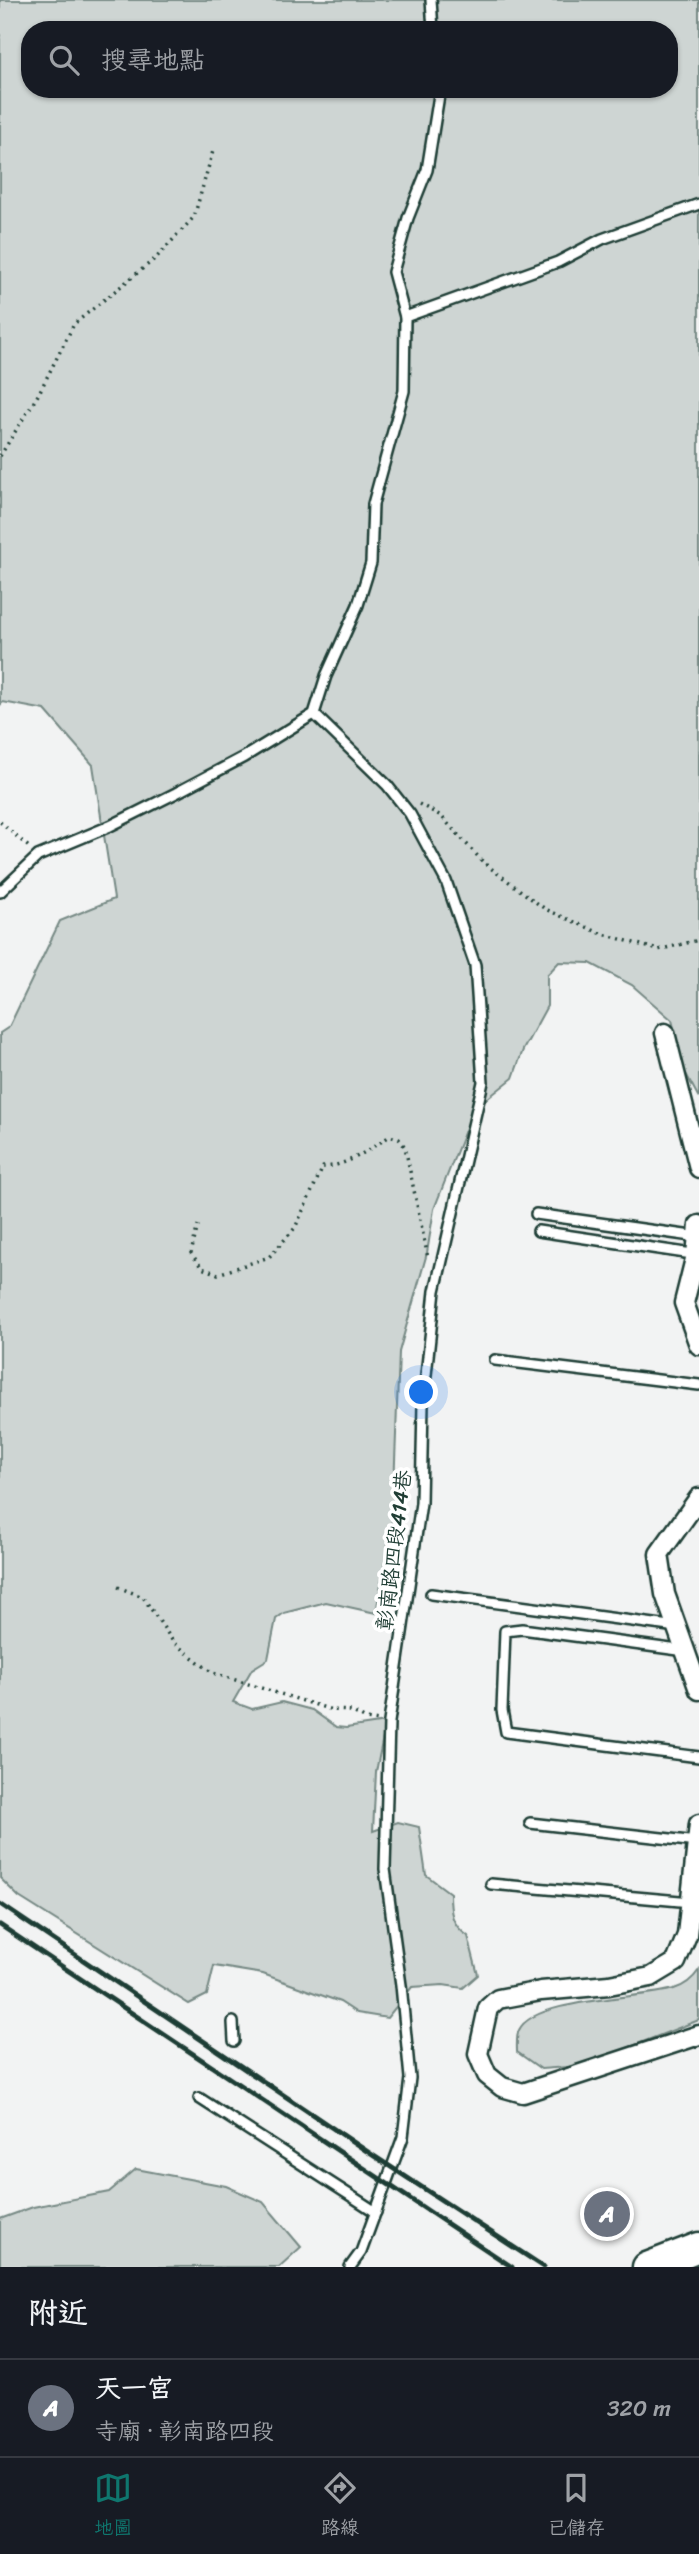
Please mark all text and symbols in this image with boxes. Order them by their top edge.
search box [21,21,678,98]
text: 搜尋地點 [101,37,205,83]
icon: search [45,41,83,79]
your location [404,1375,438,1409]
street label: 彰南路四段414巷 [365,1468,423,1632]
pin: A [584,2188,630,2240]
text: 附近 [28,2286,88,2340]
text: 天一宮 [95,2365,173,2411]
text: A [43,2388,59,2429]
text: 320 m [607,2388,671,2429]
text: 寺廟 · 彰南路四段 [95,2411,274,2452]
tab: 地圖 [94,2469,132,2544]
tab: 路線 [321,2469,359,2544]
tab: 已儲存 [548,2469,605,2544]

